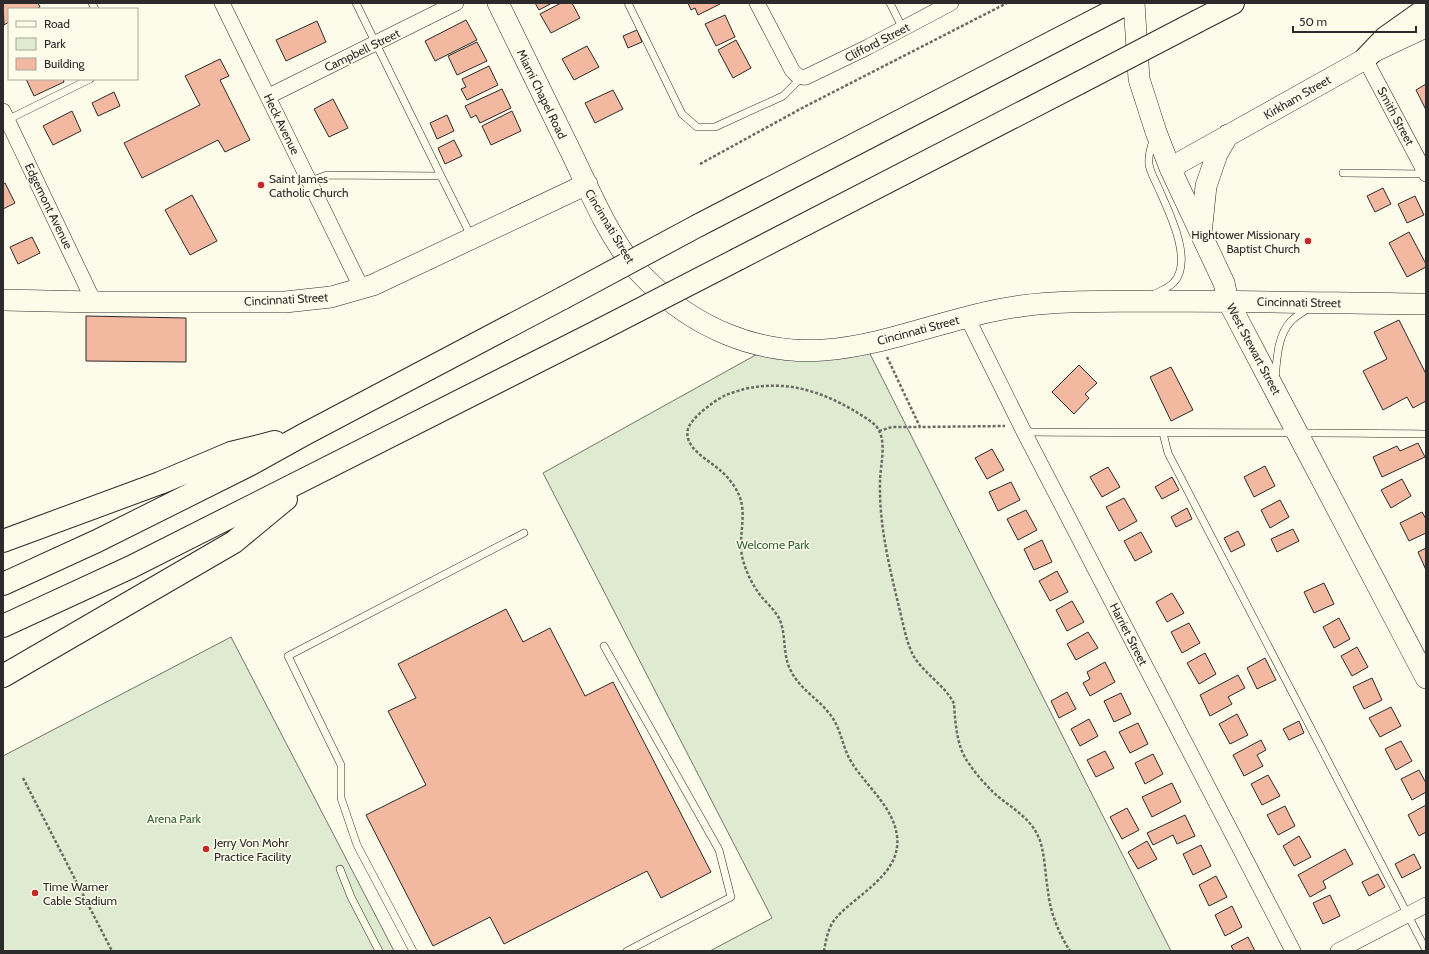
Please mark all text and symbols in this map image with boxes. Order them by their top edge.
legend [8,8,138,80]
scale bar [1293,8,1416,34]
text: 50 m [1299,14,1327,29]
text: Road [44,16,70,31]
street label: Clifford Street [842,19,912,65]
street label: Campbell Street [322,25,402,75]
text: Park [44,36,66,51]
street label: Miami Chapel Road [514,47,570,141]
text: Building [44,56,86,71]
street label: Kirkham Street [1261,72,1333,122]
street label: Smith Street [1374,84,1418,148]
street label: Heck Avenue [261,91,303,157]
street label: Edgemont Avenue [22,161,76,251]
place label: Saint James Catholic Church [269,171,348,200]
marker: Saint James Catholic Church [256,180,266,190]
street label: Cincinnati Street [582,186,638,266]
place label: Hightower Missionary Baptist Church [1191,227,1300,256]
marker: Hightower Missionary Baptist Church [1303,236,1313,246]
street label: Cincinnati Street [244,289,328,309]
street label: Cincinnati Street [1257,294,1341,310]
street label: West Stewart Street [1224,301,1284,397]
street label: Cincinnati Street [875,312,961,348]
park label: Welcome Park [737,537,810,552]
street label: Harriet Street [1107,600,1151,668]
park label: Arena Park [147,811,202,826]
place label: Jerry Von Mohr Practice Facility [213,835,291,864]
marker: Jerry Von Mohr Practice Facility [201,844,211,854]
place label: Time Warner Cable Stadium [43,879,117,908]
marker: Time Warner Cable Stadium [30,888,40,898]

